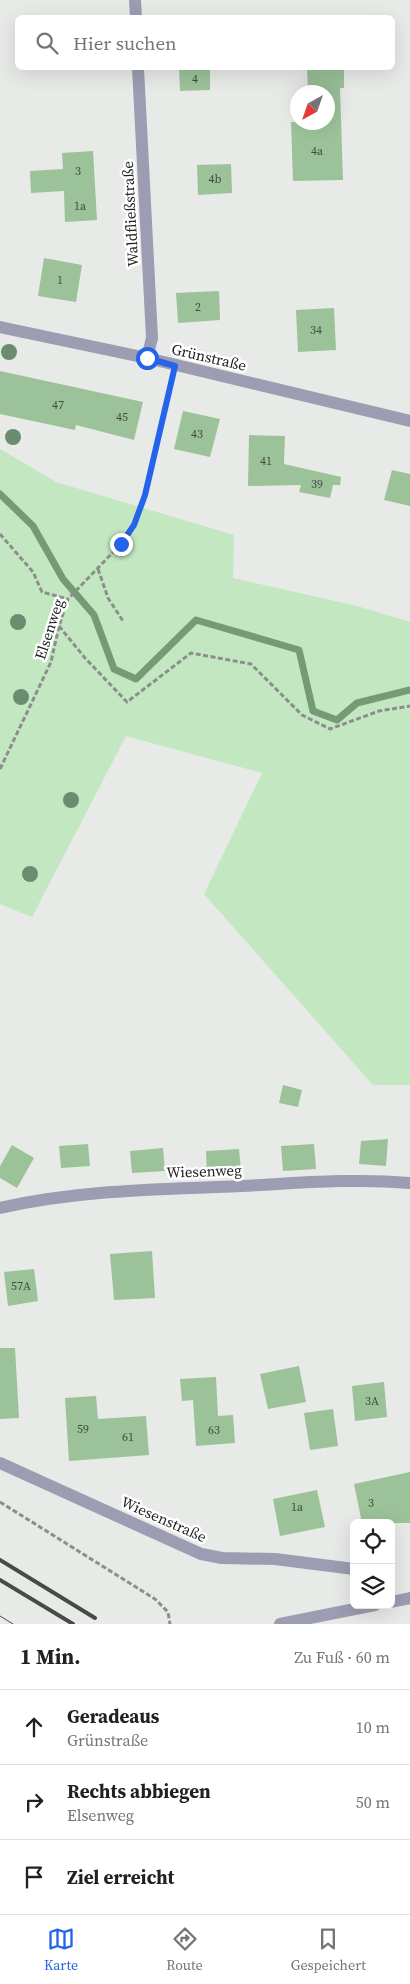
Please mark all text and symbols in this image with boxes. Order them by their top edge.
search box [15,15,395,70]
icon: search [33,29,61,57]
text: Hier suchen [73,30,177,56]
house number: 4 [192,71,198,87]
north arrow [290,85,335,130]
house number: 4a [311,143,324,159]
street label: Waldfließstraße [117,160,143,267]
house number: 3 [75,163,81,179]
house number: 4b [209,171,222,187]
house number: 1a [74,198,87,214]
house number: 1 [57,272,63,288]
house number: 2 [195,299,201,315]
house number: 34 [310,322,322,338]
street label: Grünstraße [170,338,249,376]
route start [136,347,159,370]
house number: 47 [52,397,64,413]
house number: 45 [116,409,128,425]
house number: 43 [191,426,203,442]
house number: 41 [260,453,272,469]
house number: 39 [311,476,323,492]
route end [110,533,133,556]
street label: Elsenweg [29,596,69,662]
street label: Wiesenweg [166,1159,242,1183]
house number: 57A [11,1278,31,1294]
house number: 3A [365,1393,379,1409]
house number: 59 [77,1421,89,1437]
house number: 63 [208,1422,220,1438]
house number: 61 [122,1429,134,1445]
street label: Wiesenstraße [118,1491,210,1547]
house number: 3 [368,1495,374,1511]
house number: 1a [291,1499,304,1515]
map controls [350,1519,395,1609]
button: locate [350,1519,395,1564]
button: layers [350,1564,395,1609]
text: 1 Min. [20,1642,81,1671]
text: Zu Fuß · 60 m [294,1646,390,1668]
text: Geradeaus [67,1703,159,1729]
icon: ahead [20,1713,48,1741]
text: 10 m [356,1716,390,1738]
text: Grünstraße [67,1729,148,1751]
text: Rechts abbiegen [67,1778,211,1804]
icon: right [20,1788,48,1816]
text: 50 m [356,1791,390,1813]
text: Elsenweg [67,1804,134,1826]
icon: arrive [20,1863,48,1891]
text: Ziel erreicht [67,1864,174,1890]
tab: Karte [44,1925,78,1975]
tab: Route [166,1925,203,1975]
tab: Gespeichert [291,1925,366,1975]

